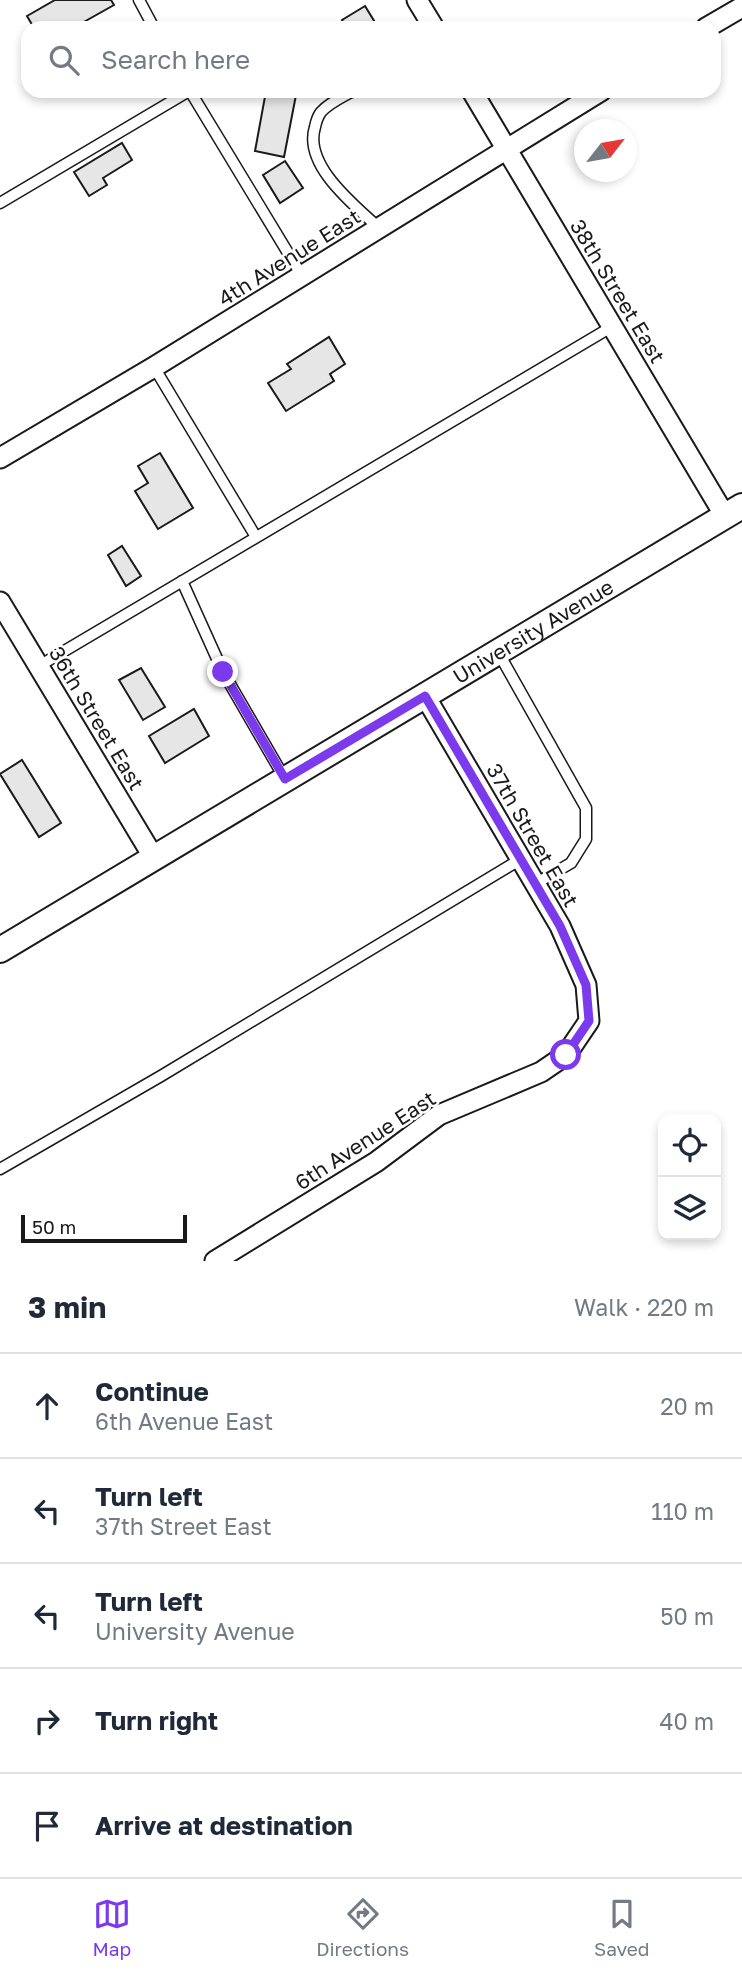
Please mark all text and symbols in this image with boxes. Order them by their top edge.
search box [21,21,721,98]
icon: search [45,41,83,79]
text: Search here [101,44,250,75]
north arrow [574,119,637,182]
street label: 4th Avenue East [213,203,365,311]
street label: 38th Street East [565,214,671,368]
street label: University Avenue [448,573,618,689]
street label: 36th Street East [44,641,150,795]
route end [207,656,238,687]
street label: 37th Street East [481,759,585,911]
route start [550,1039,581,1070]
street label: 6th Avenue East [290,1085,440,1195]
map controls [658,1114,721,1240]
button: locate [658,1114,721,1177]
button: layers [658,1177,721,1240]
scale bar [21,1212,187,1244]
text: 50 m [32,1215,76,1238]
text: 3 min [28,1289,106,1325]
text: Walk · 220 m [574,1293,714,1321]
text: Continue [95,1376,209,1407]
icon: ahead [28,1387,66,1425]
text: 20 m [660,1392,714,1420]
text: 6th Avenue East [95,1407,273,1435]
text: Turn left [95,1481,203,1512]
icon: left [28,1492,66,1530]
text: 110 m [651,1497,714,1525]
text: 37th Street East [95,1512,272,1540]
text: Turn left [95,1586,203,1617]
icon: left [28,1597,66,1635]
text: 50 m [660,1602,714,1630]
text: University Avenue [95,1617,295,1645]
icon: right [28,1702,66,1740]
text: Turn right [95,1705,218,1736]
text: 40 m [660,1707,714,1735]
icon: arrive [28,1807,66,1845]
text: Arrive at destination [95,1810,353,1841]
tab: Map [92,1895,131,1960]
tab: Directions [316,1895,409,1960]
tab: Saved [594,1895,650,1960]

